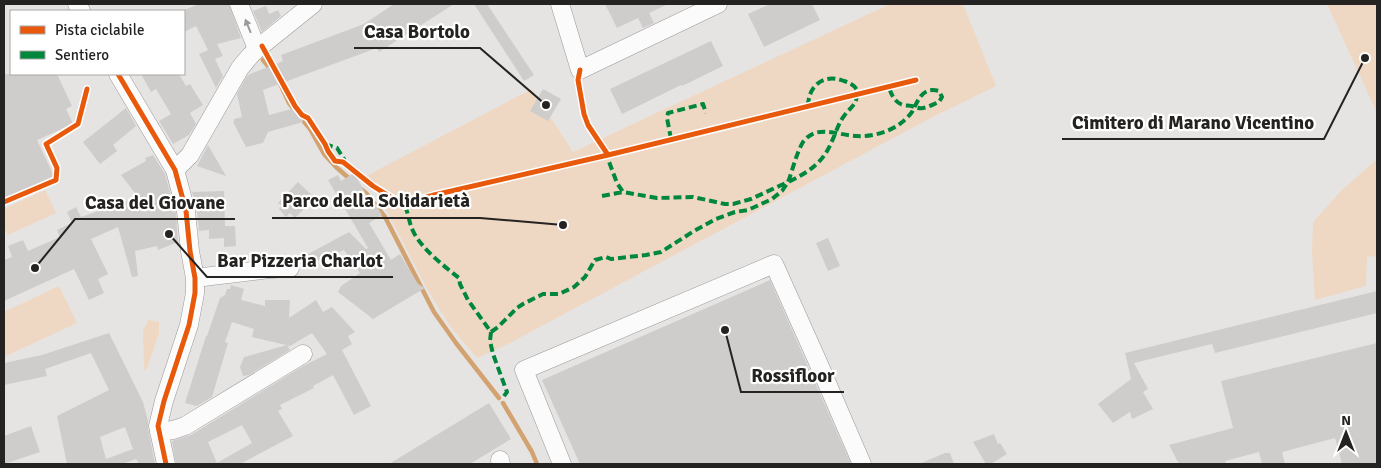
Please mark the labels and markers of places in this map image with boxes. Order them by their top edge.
callout: Casa Bortolo [354,14,480,48]
callout: Cimitero di Marano Vicentino [1062,105,1324,139]
callout: Parco della Solidarietà [272,184,480,218]
callout: Casa del Giovane [75,185,235,219]
callout: Bar Pizzeria Charlot [207,243,393,277]
callout: Rossifloor [741,358,844,392]

